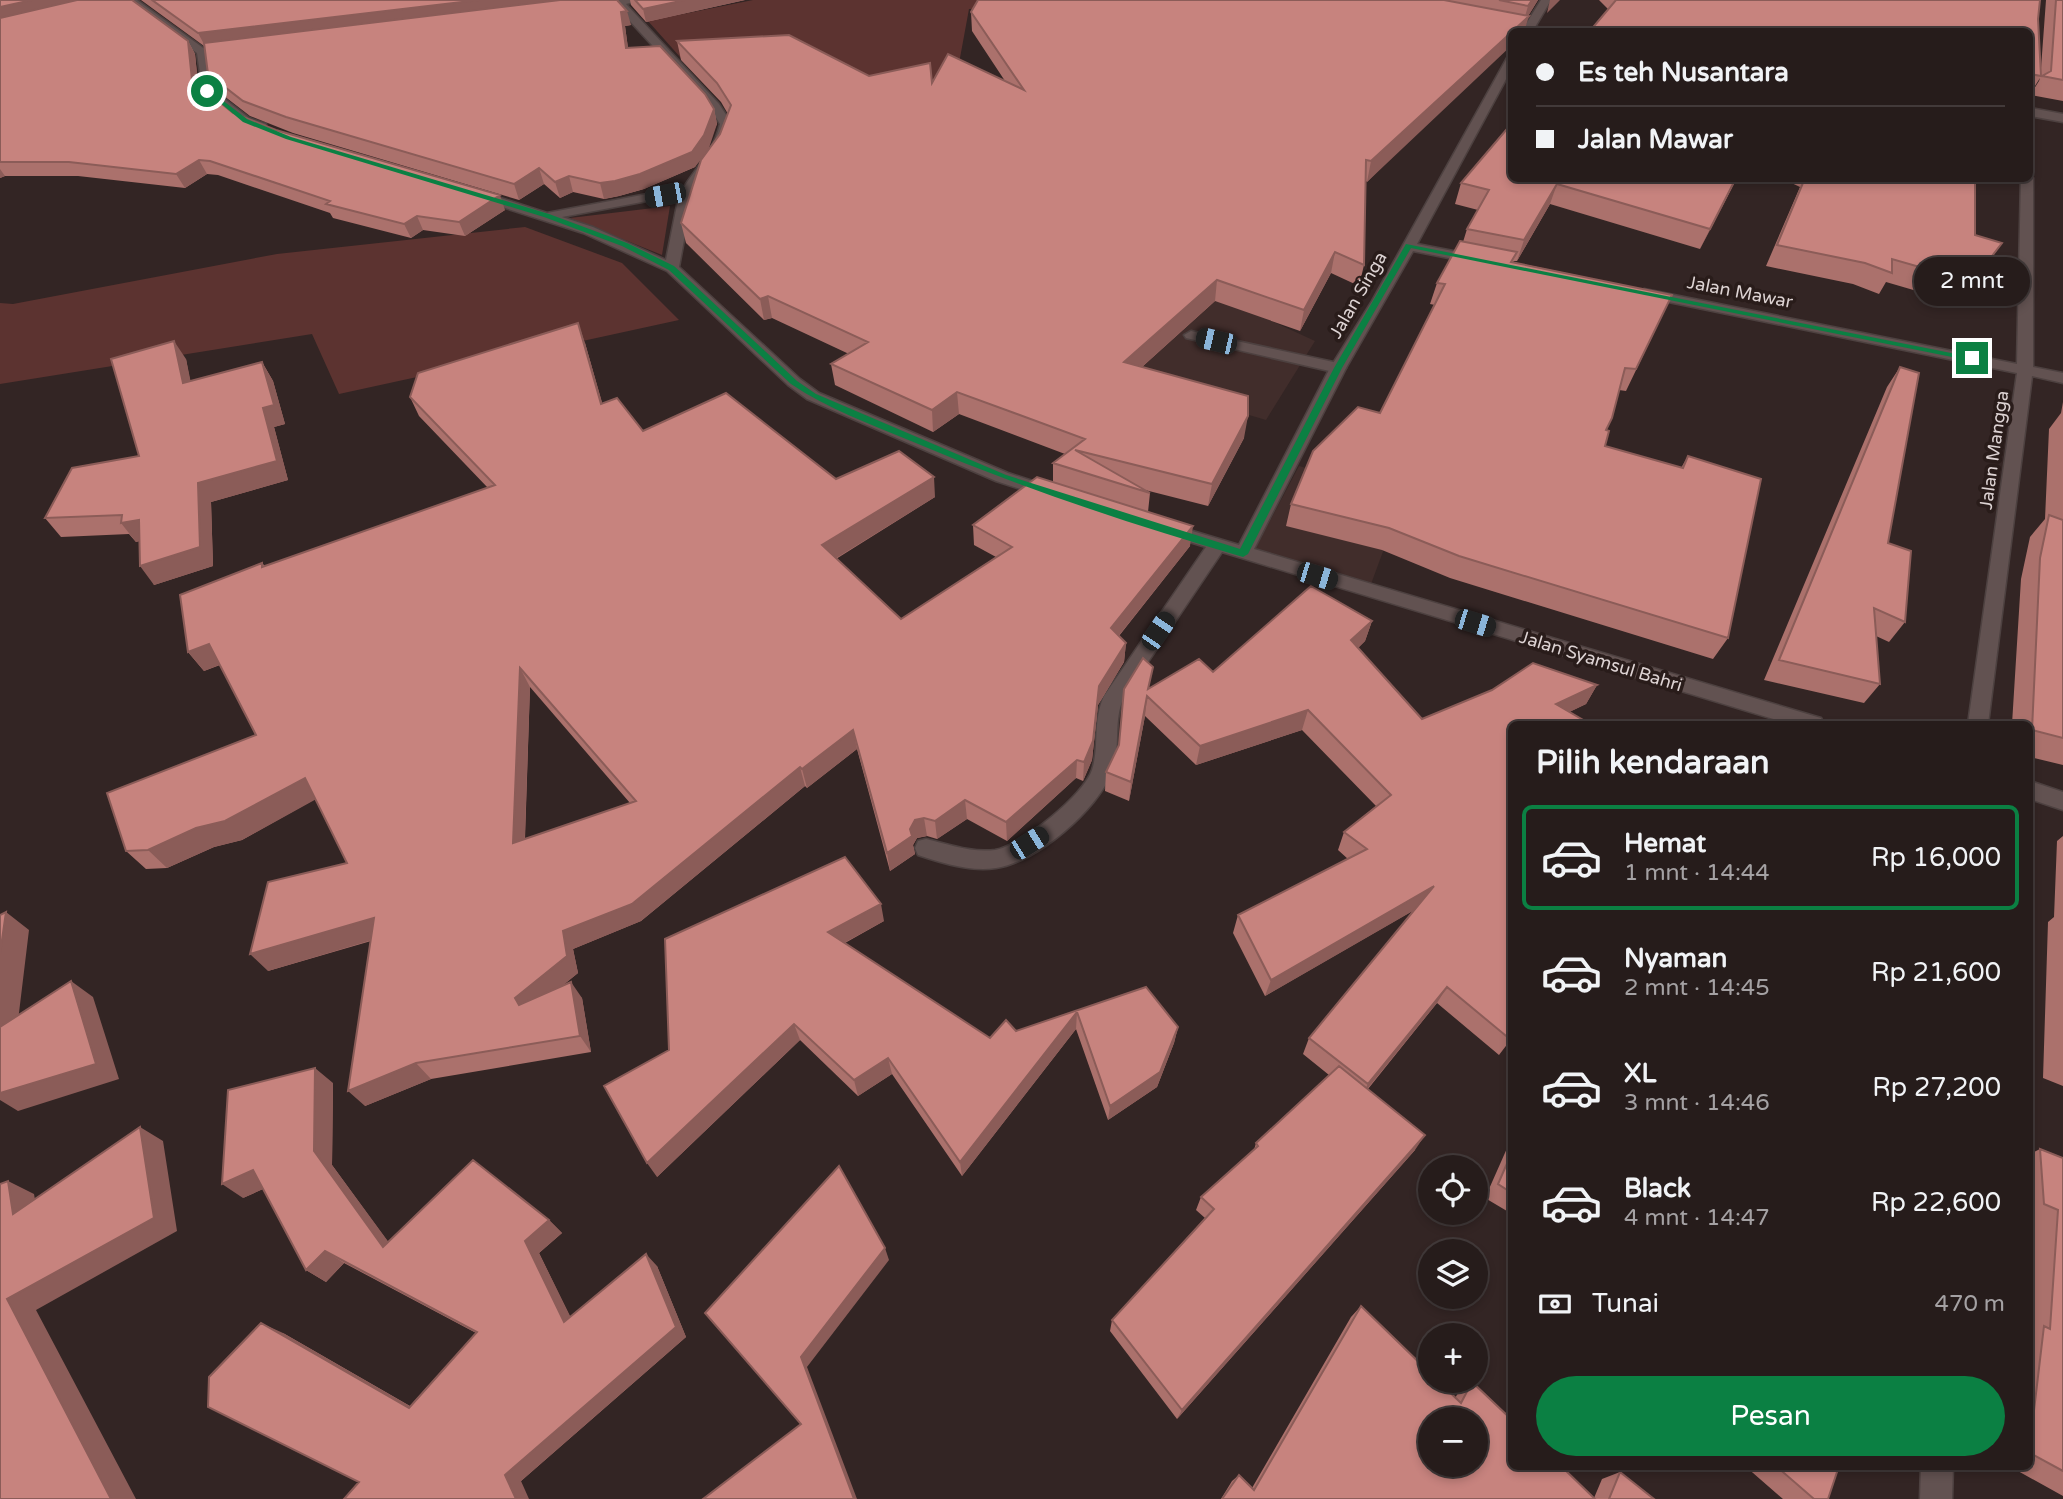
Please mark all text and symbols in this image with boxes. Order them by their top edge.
text: Es teh Nusantara [1578,57,1789,88]
route start [191,75,223,107]
text: Jalan Mawar [1578,124,1733,155]
car [643,181,688,209]
street label: Jalan Singa [1324,248,1392,342]
callout: 2 mnt [1914,256,2030,306]
text: 2 mnt [1940,267,2004,295]
street label: Jalan Mawar [1685,271,1795,313]
car [1194,326,1239,356]
route end [1956,342,1988,374]
street label: Jalan Mangga [1975,389,2013,511]
car [1294,560,1341,592]
car [1452,607,1499,639]
car [1138,608,1179,654]
street label: Jalan Syamsul Bahri [1517,626,1685,696]
text: Pilih kendaraan [1536,744,1770,782]
car [1006,823,1053,863]
icon: car [1540,826,1603,889]
text: Hemat [1624,828,1706,859]
text: Rp 16,000 [1871,842,2001,873]
text: 1 mnt · 14:44 [1624,859,1770,887]
icon: car [1540,941,1603,1004]
text: Nyaman [1624,943,1727,974]
text: Rp 21,600 [1871,957,2001,988]
text: 2 mnt · 14:45 [1624,974,1770,1002]
icon: car [1540,1056,1603,1119]
text: XL [1624,1058,1656,1089]
text: Rp 27,200 [1872,1072,2001,1103]
text: 3 mnt · 14:46 [1624,1089,1770,1117]
map controls [1418,1155,1488,1477]
button: locate [1418,1155,1488,1225]
icon: car [1540,1171,1603,1234]
text: Black [1624,1173,1691,1204]
text: Rp 22,600 [1871,1187,2001,1218]
text: 4 mnt · 14:47 [1624,1204,1770,1232]
button: layers [1418,1239,1488,1309]
icon: cash [1536,1285,1574,1323]
text: Tunai [1592,1288,1659,1319]
text: 470 m [1935,1290,2005,1318]
button: + [1418,1323,1488,1393]
button: Pesan [1536,1376,2005,1456]
button: − [1418,1407,1488,1477]

